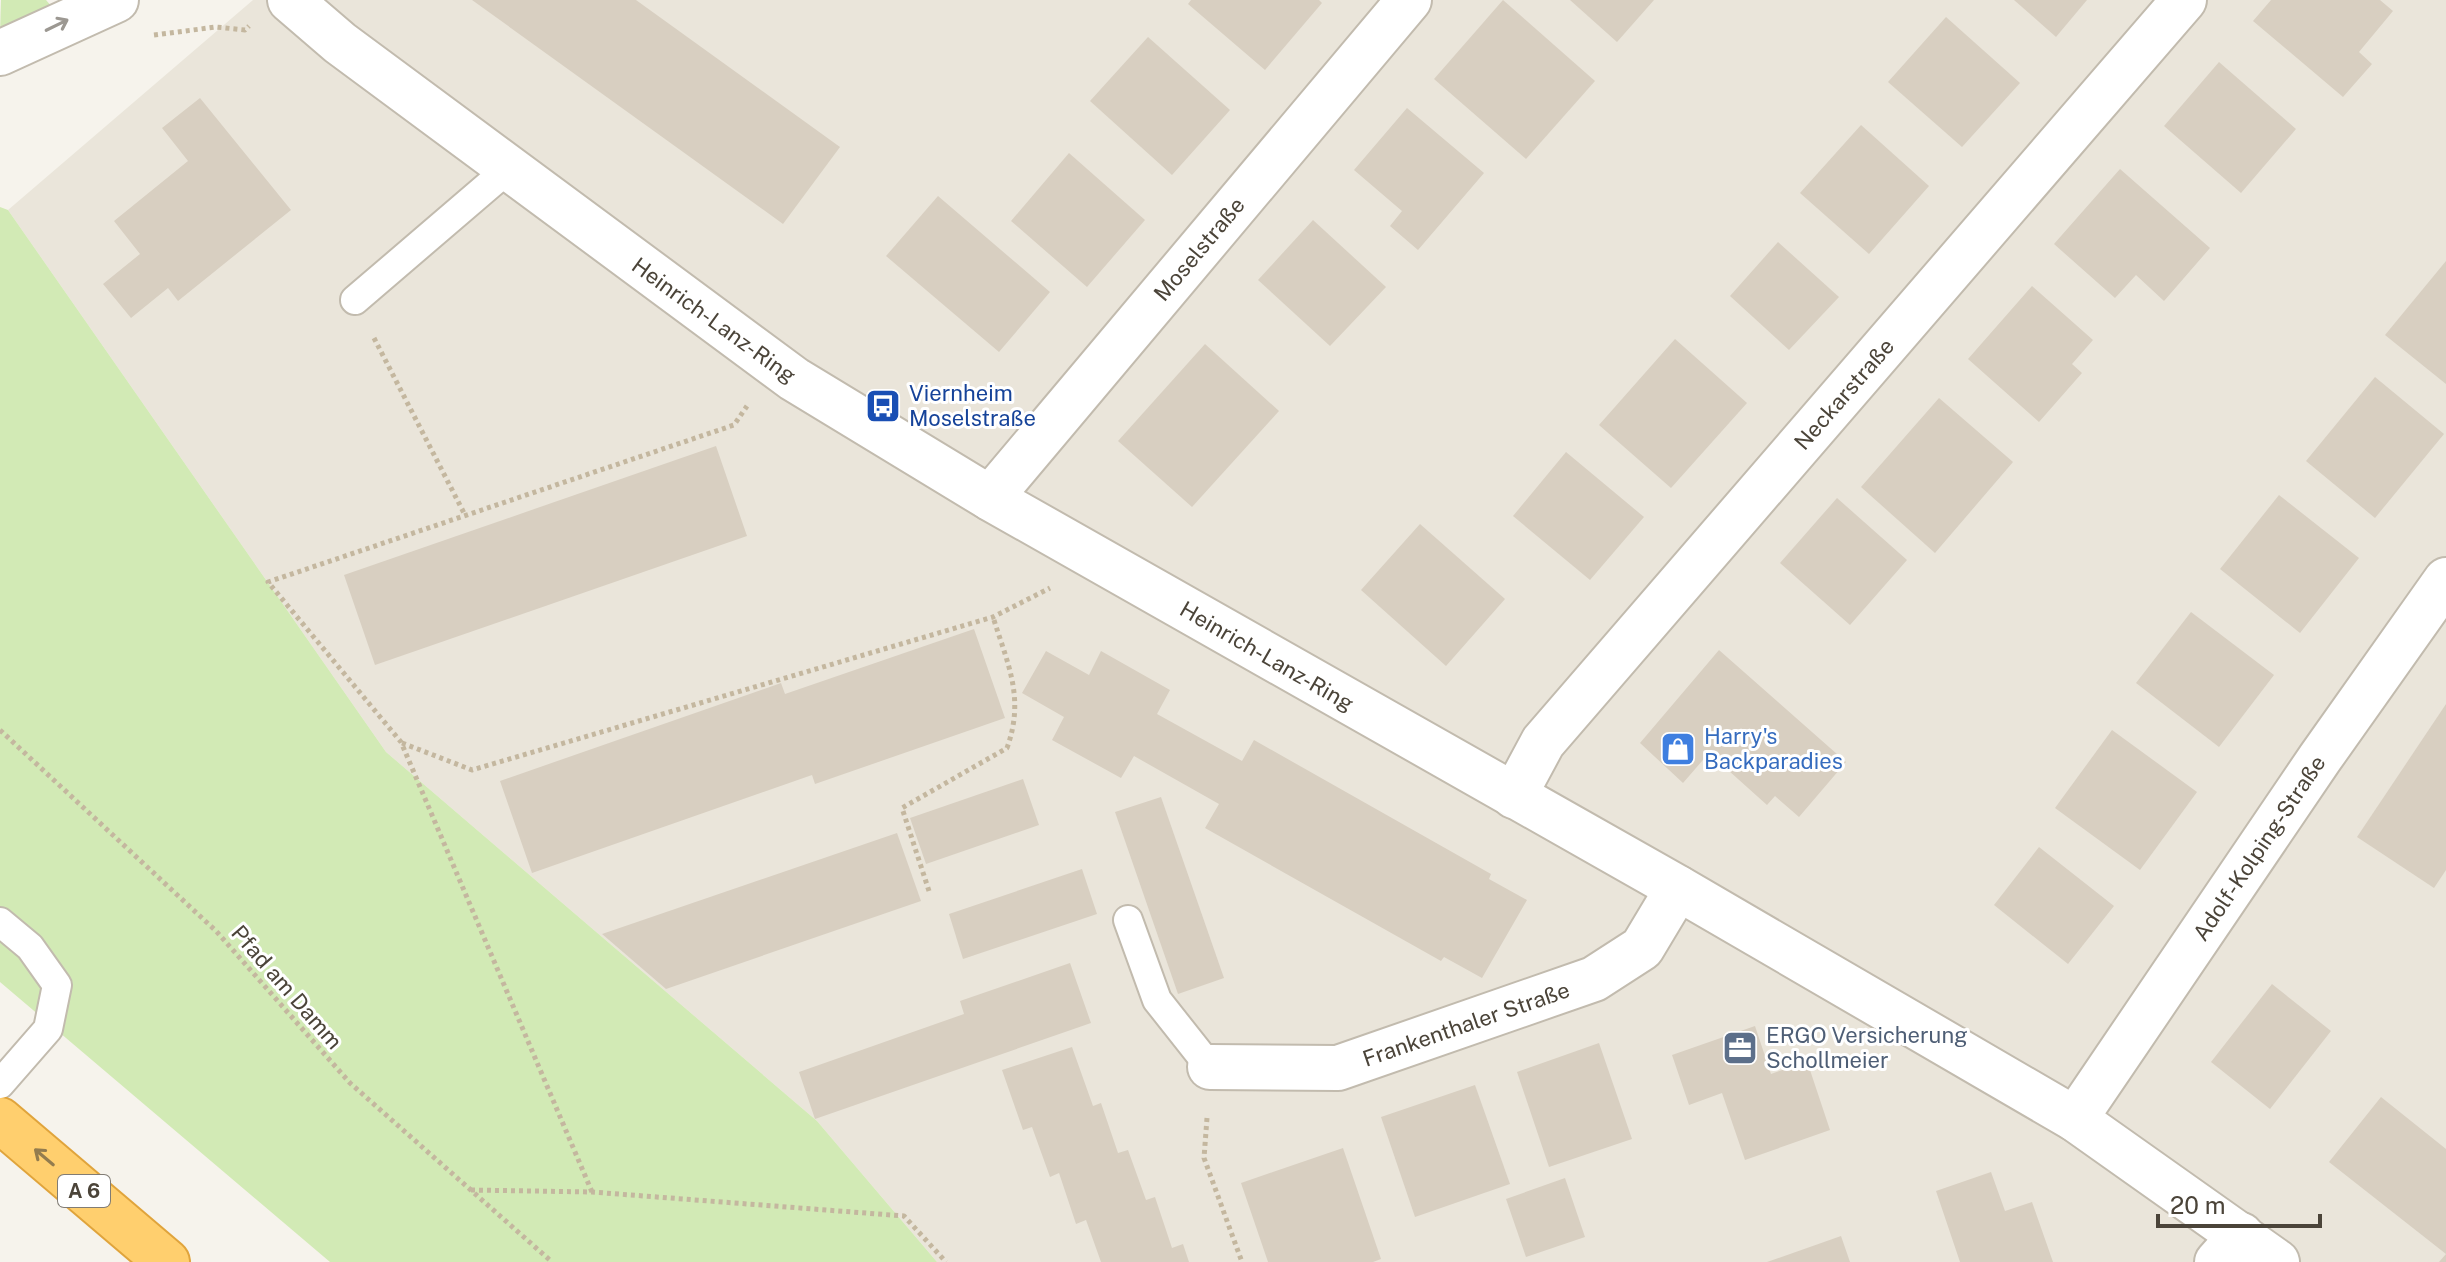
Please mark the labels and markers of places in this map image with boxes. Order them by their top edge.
place label: Viernheim Moselstraße [909,380,1036,431]
bus stop icon: Viernheim Moselstraße [864,387,902,425]
place label: Harry's Backparadies [1704,723,1843,774]
shop icon: Harry's Backparadies [1659,730,1697,768]
place label: ERGO Versicherung Schollmeier [1766,1022,1968,1073]
office icon: ERGO Versicherung Schollmeier [1721,1029,1759,1067]

